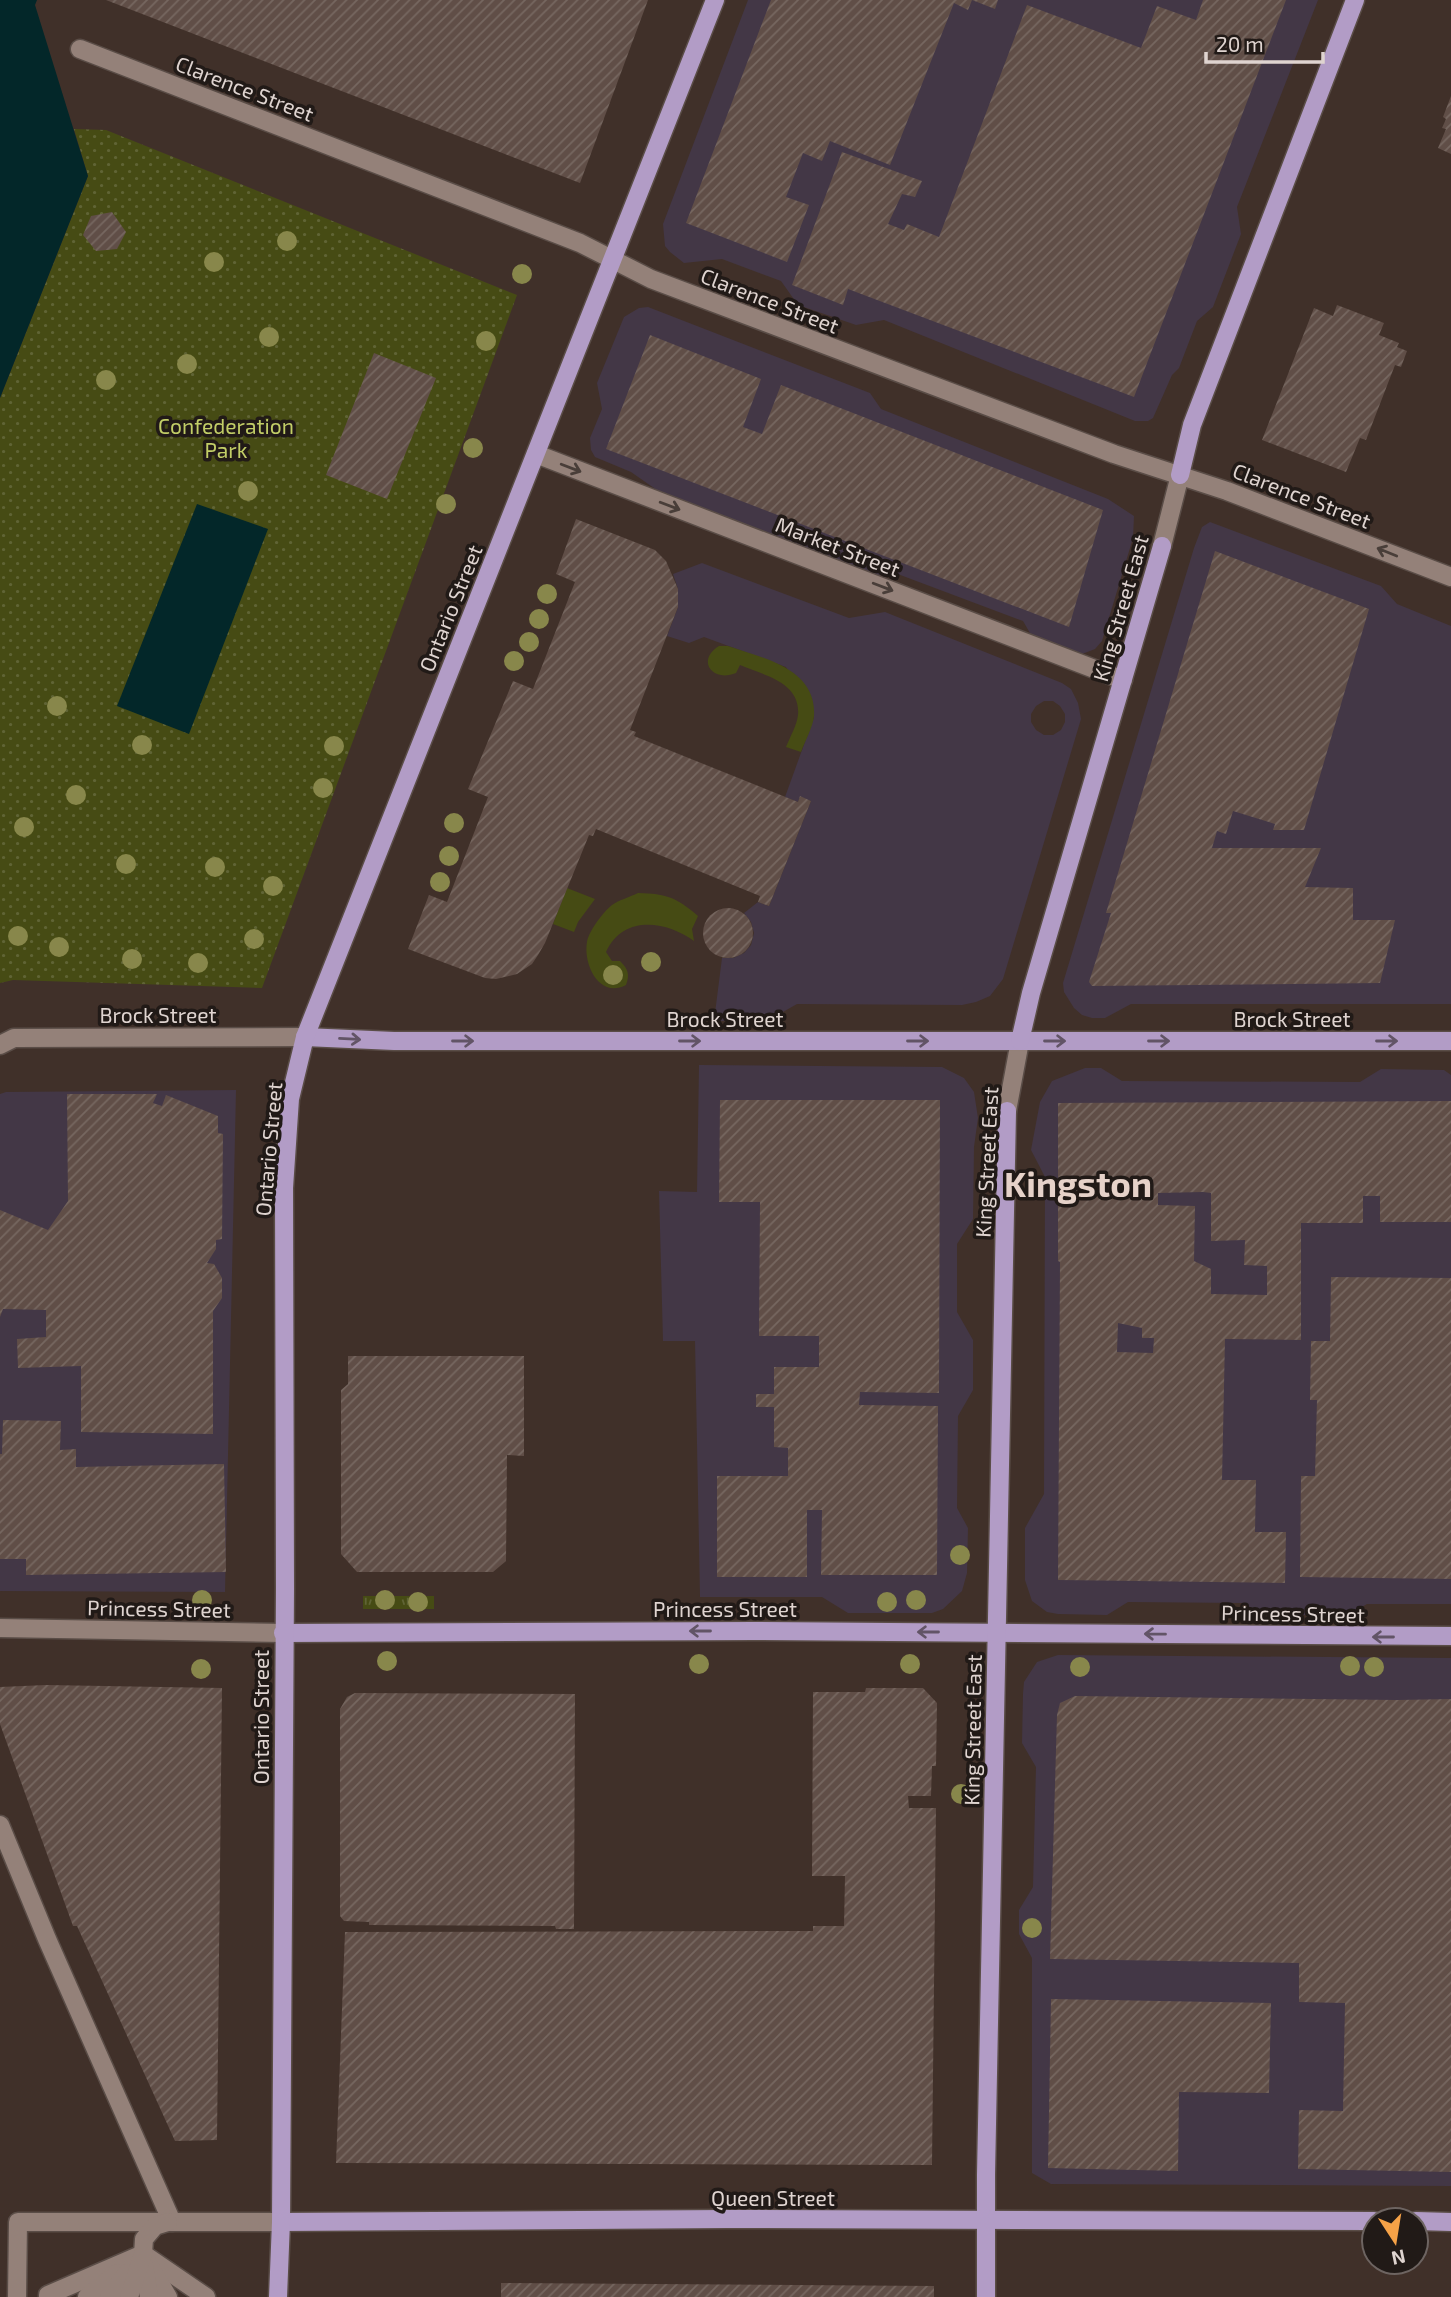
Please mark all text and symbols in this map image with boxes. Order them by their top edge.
scale bar [1206,21,1323,65]
text: 20 m [1216,31,1264,56]
street label: Clarence Street [172,50,318,126]
street label: Clarence Street [697,262,843,338]
park label: Confederation Park [158,413,294,462]
street label: Clarence Street [1229,457,1375,533]
one-way arrow [560,463,581,476]
one-way arrow [659,501,681,513]
street label: Market Street [772,511,904,581]
street label: King Street East [1087,532,1153,684]
street label: Ontario Street [413,541,487,675]
one-way arrow [1377,545,1399,558]
one-way arrow [871,582,893,595]
street label: Brock Street [100,1002,216,1027]
street label: Brock Street [667,1006,783,1031]
street label: Brock Street [1234,1006,1350,1031]
one-way arrow [338,1033,361,1046]
one-way arrow [451,1034,474,1048]
one-way arrow [678,1034,701,1048]
one-way arrow [906,1034,929,1048]
one-way arrow [1044,1034,1067,1048]
one-way arrow [1147,1034,1170,1048]
one-way arrow [1375,1034,1398,1048]
street label: Ontario Street [250,1081,286,1217]
street label: King Street East [970,1086,1002,1238]
district label: Kingston [1004,1162,1152,1204]
street label: Princess Street [87,1594,231,1622]
street label: Princess Street [653,1596,797,1621]
street label: Princess Street [1221,1599,1365,1627]
one-way arrow [689,1624,712,1638]
one-way arrow [917,1625,940,1639]
one-way arrow [1144,1627,1167,1641]
one-way arrow [1372,1630,1395,1644]
street label: Ontario Street [248,1650,273,1784]
street label: King Street East [958,1654,986,1806]
street label: Queen Street [711,2185,835,2211]
north arrow [1360,2206,1430,2276]
text: N [1390,2245,1408,2271]

